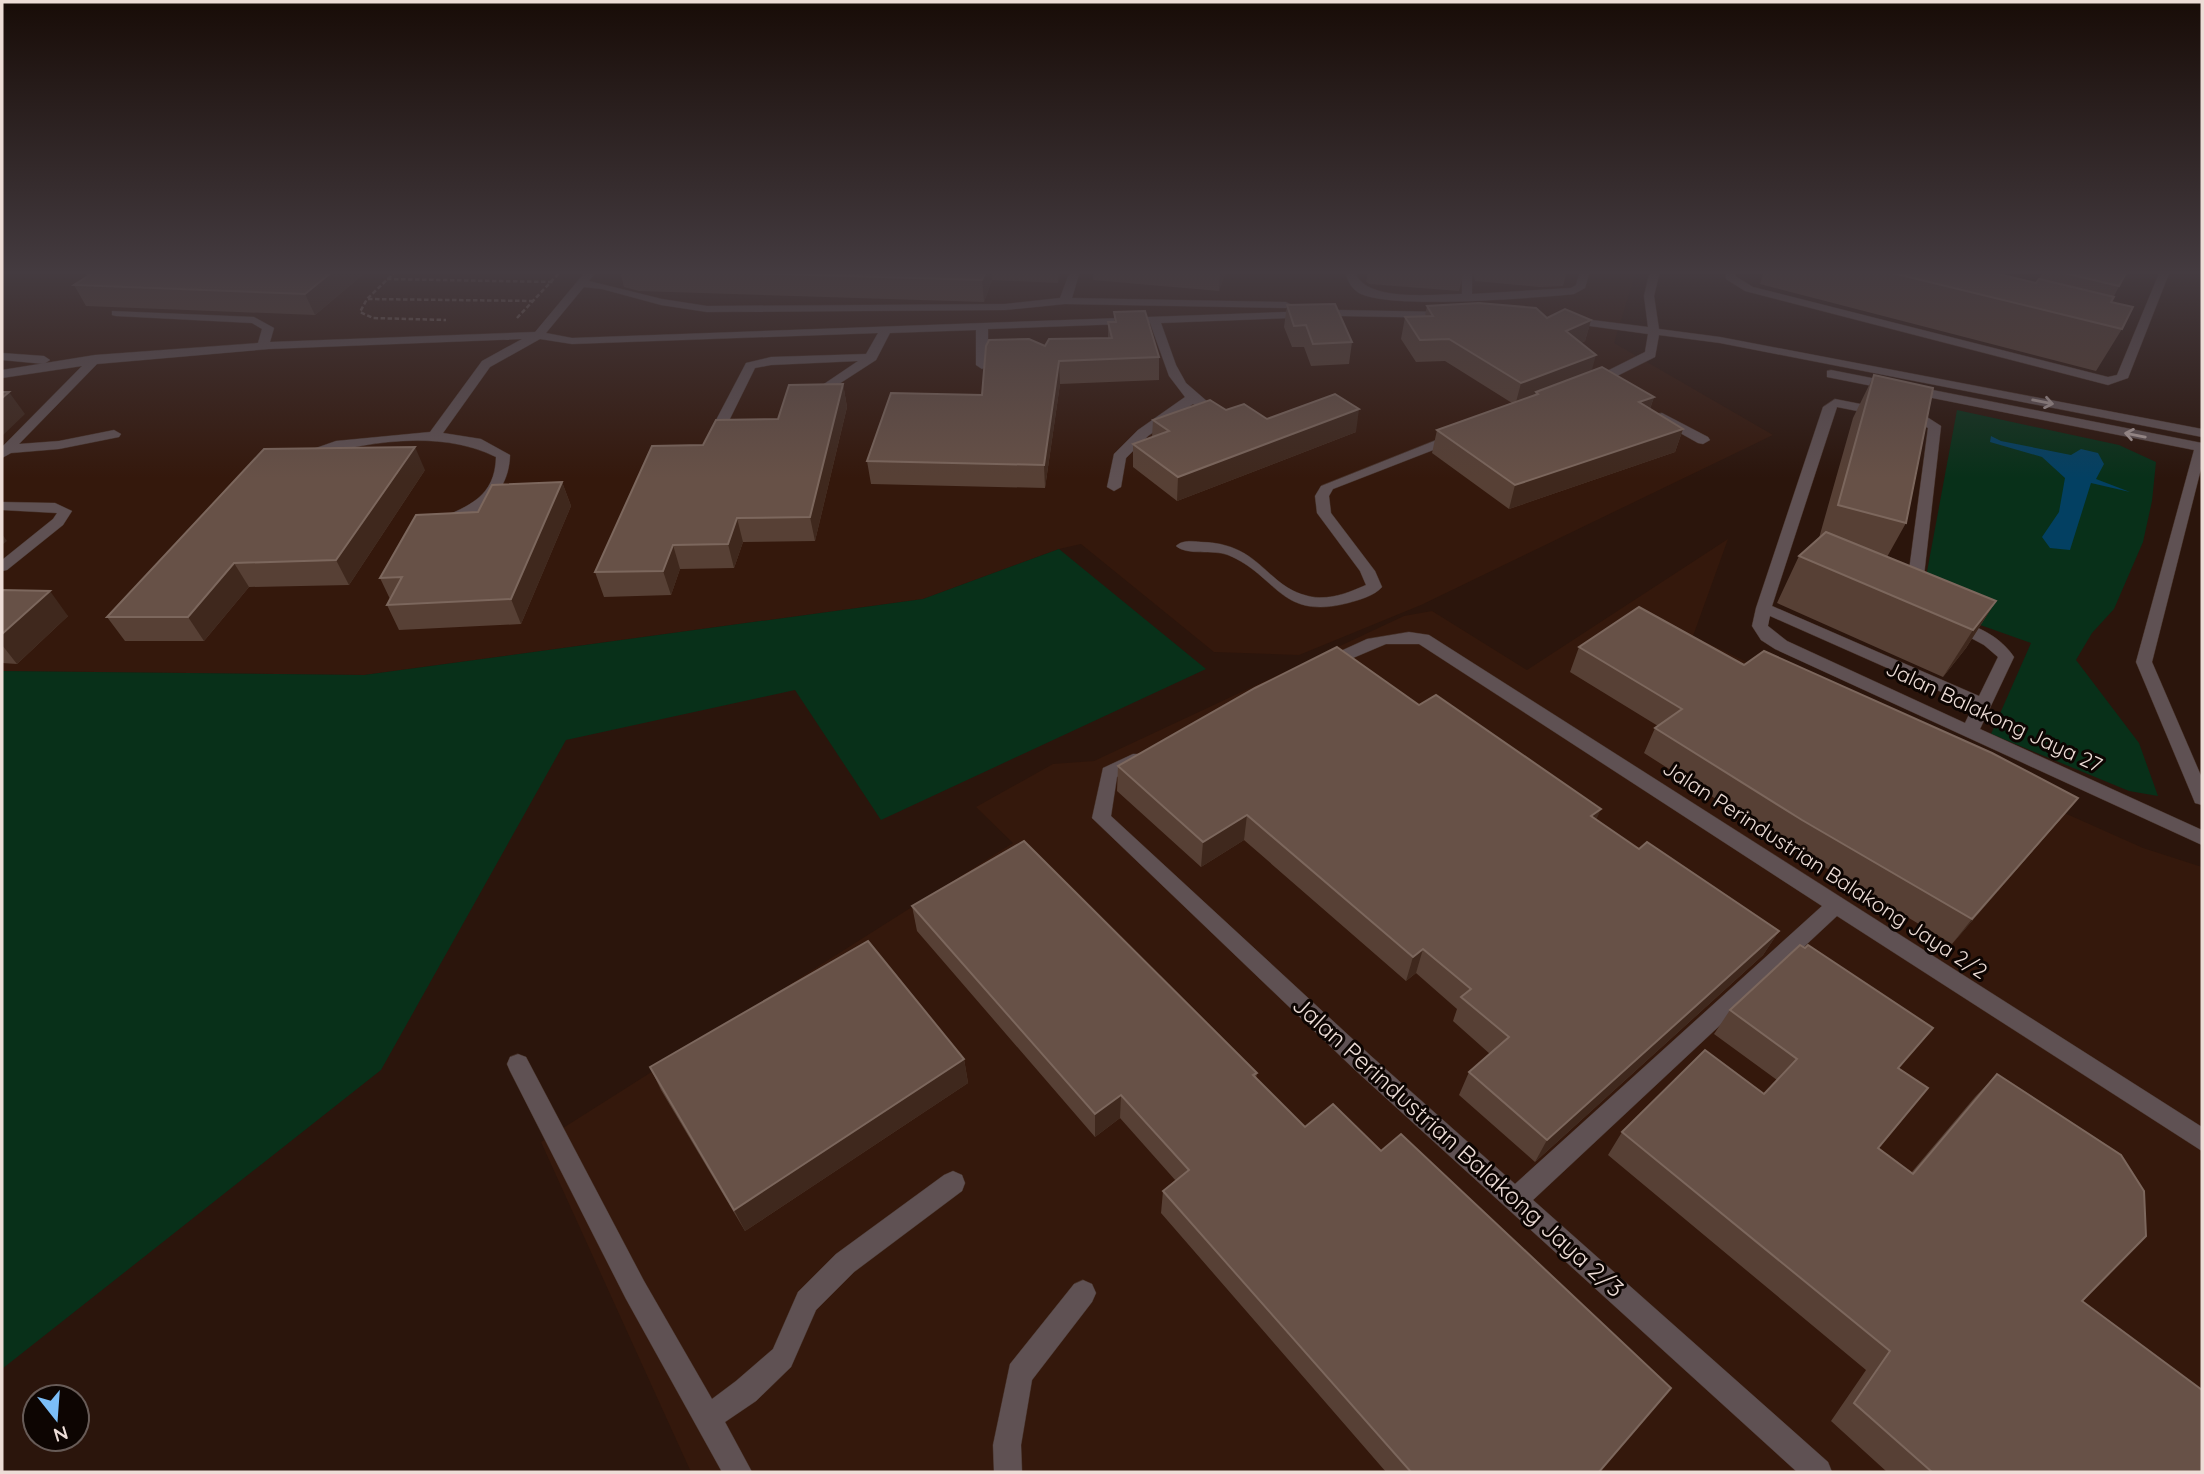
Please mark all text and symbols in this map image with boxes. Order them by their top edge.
one-way arrow [2031,396,2054,410]
one-way arrow [2124,427,2147,441]
street label: Jalan Balakong Jaya 27 [1882,655,2107,778]
street label: Jalan Perindustrian Balakong Jaya 2/2 [1658,754,1993,984]
street label: Jalan Perindustrian Balakong Jaya 2/3 [1287,989,1631,1303]
north arrow [21,1383,91,1453]
text: N [51,1421,71,1448]

